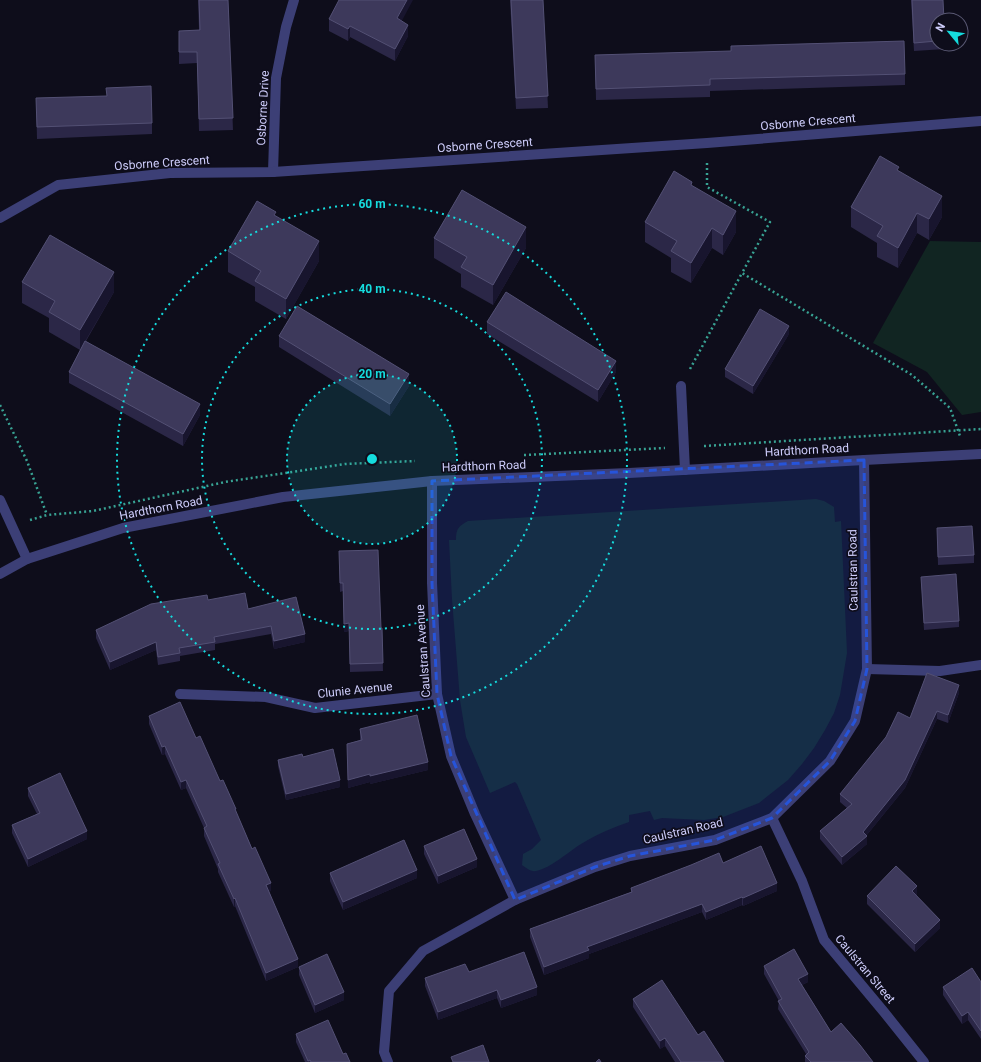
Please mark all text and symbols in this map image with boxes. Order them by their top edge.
north arrow [929,12,969,52]
text: N [933,21,948,34]
street label: Osborne Drive [254,70,272,146]
street label: Osborne Crescent [760,111,856,133]
street label: Osborne Crescent [437,135,533,155]
street label: Osborne Crescent [114,153,210,173]
text: 60 m [358,197,386,211]
text: 40 m [358,282,386,296]
text: 20 m [358,367,386,381]
street label: Hardthorn Road [764,441,850,459]
centre of rings [365,452,379,466]
street label: Hardthorn Road [442,458,526,474]
street label: Hardthorn Road [118,493,204,523]
street label: Caulstran Road [845,529,861,611]
street label: Caulstran Avenue [413,604,433,698]
street label: Clunie Avenue [317,679,393,701]
street label: Caulstran Road [642,815,724,847]
street label: Caulstran Street [832,932,898,1006]

